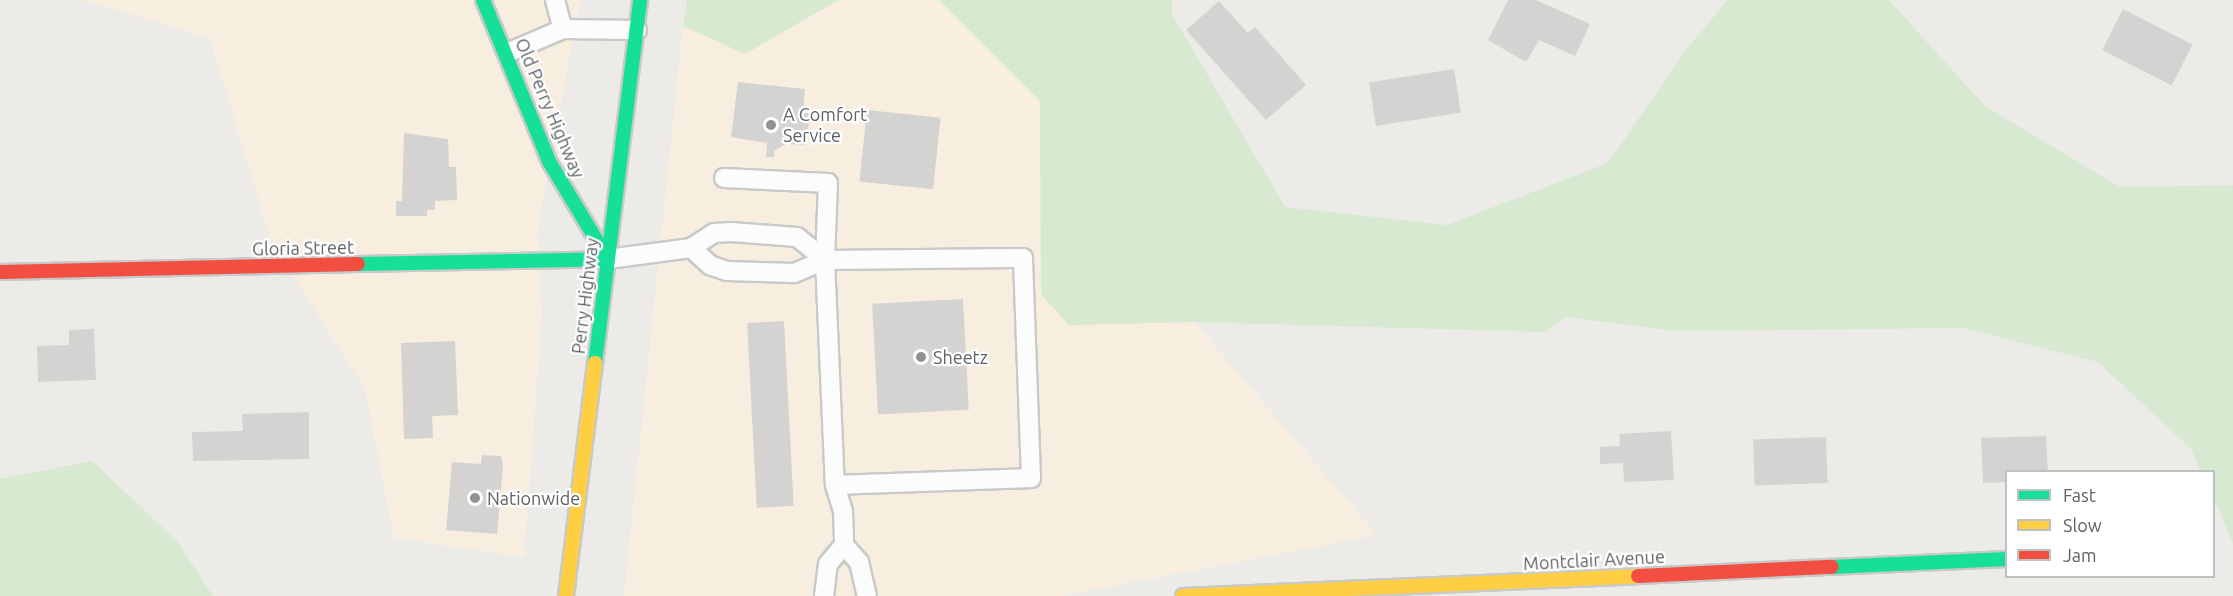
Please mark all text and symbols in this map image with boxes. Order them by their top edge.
street label: Old Perry Highway [511,35,589,181]
place label: A Comfort Service [783,104,867,146]
marker: A Comfort Service [764,118,778,132]
street label: Gloria Street [252,236,354,260]
street label: Perry Highway [567,237,603,355]
place label: Sheetz [933,346,988,368]
marker: Sheetz [914,350,928,364]
legend [2005,470,2215,578]
text: Fast [2063,485,2096,505]
place label: Nationwide [487,487,580,509]
marker: Nationwide [468,491,482,505]
text: Slow [2063,515,2102,535]
text: Jam [2063,545,2097,565]
street label: Montclair Avenue [1523,546,1665,574]

